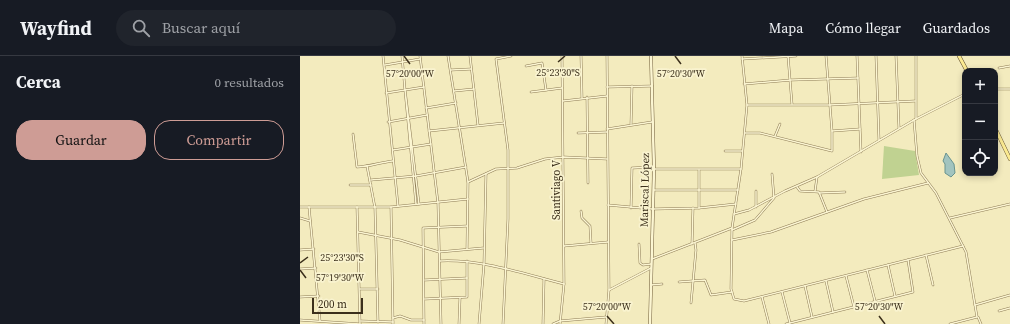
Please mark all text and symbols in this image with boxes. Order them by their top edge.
search box [116,10,396,46]
text: Wayfind [20,15,92,41]
icon: search [130,17,152,39]
text: Buscar aquí [162,17,240,38]
text: Mapa [769,18,803,38]
text: Cómo llegar [825,18,901,38]
text: Guardados [923,18,990,38]
text: 25°23'30"S [536,66,580,79]
text: 57°20'00"W [386,67,435,80]
text: 57°20'30"W [657,67,706,80]
map controls [962,68,998,176]
button: + [962,68,998,104]
text: Cerca [16,70,61,94]
text: 0 resultados [214,74,284,91]
button: − [962,104,998,140]
button: Guardar [16,120,146,160]
button: Compartir [154,120,284,160]
button: locate [962,140,998,176]
street label: Mariscal López [637,153,653,227]
street label: Santiviago V [549,159,564,220]
text: 25°23'30"S [320,251,364,264]
text: 57°19'30"W [316,271,365,284]
scale bar [312,296,363,315]
text: 200 m [318,297,347,312]
text: 57°20'00"W [583,300,632,313]
text: 57°20'30"W [855,300,904,313]

